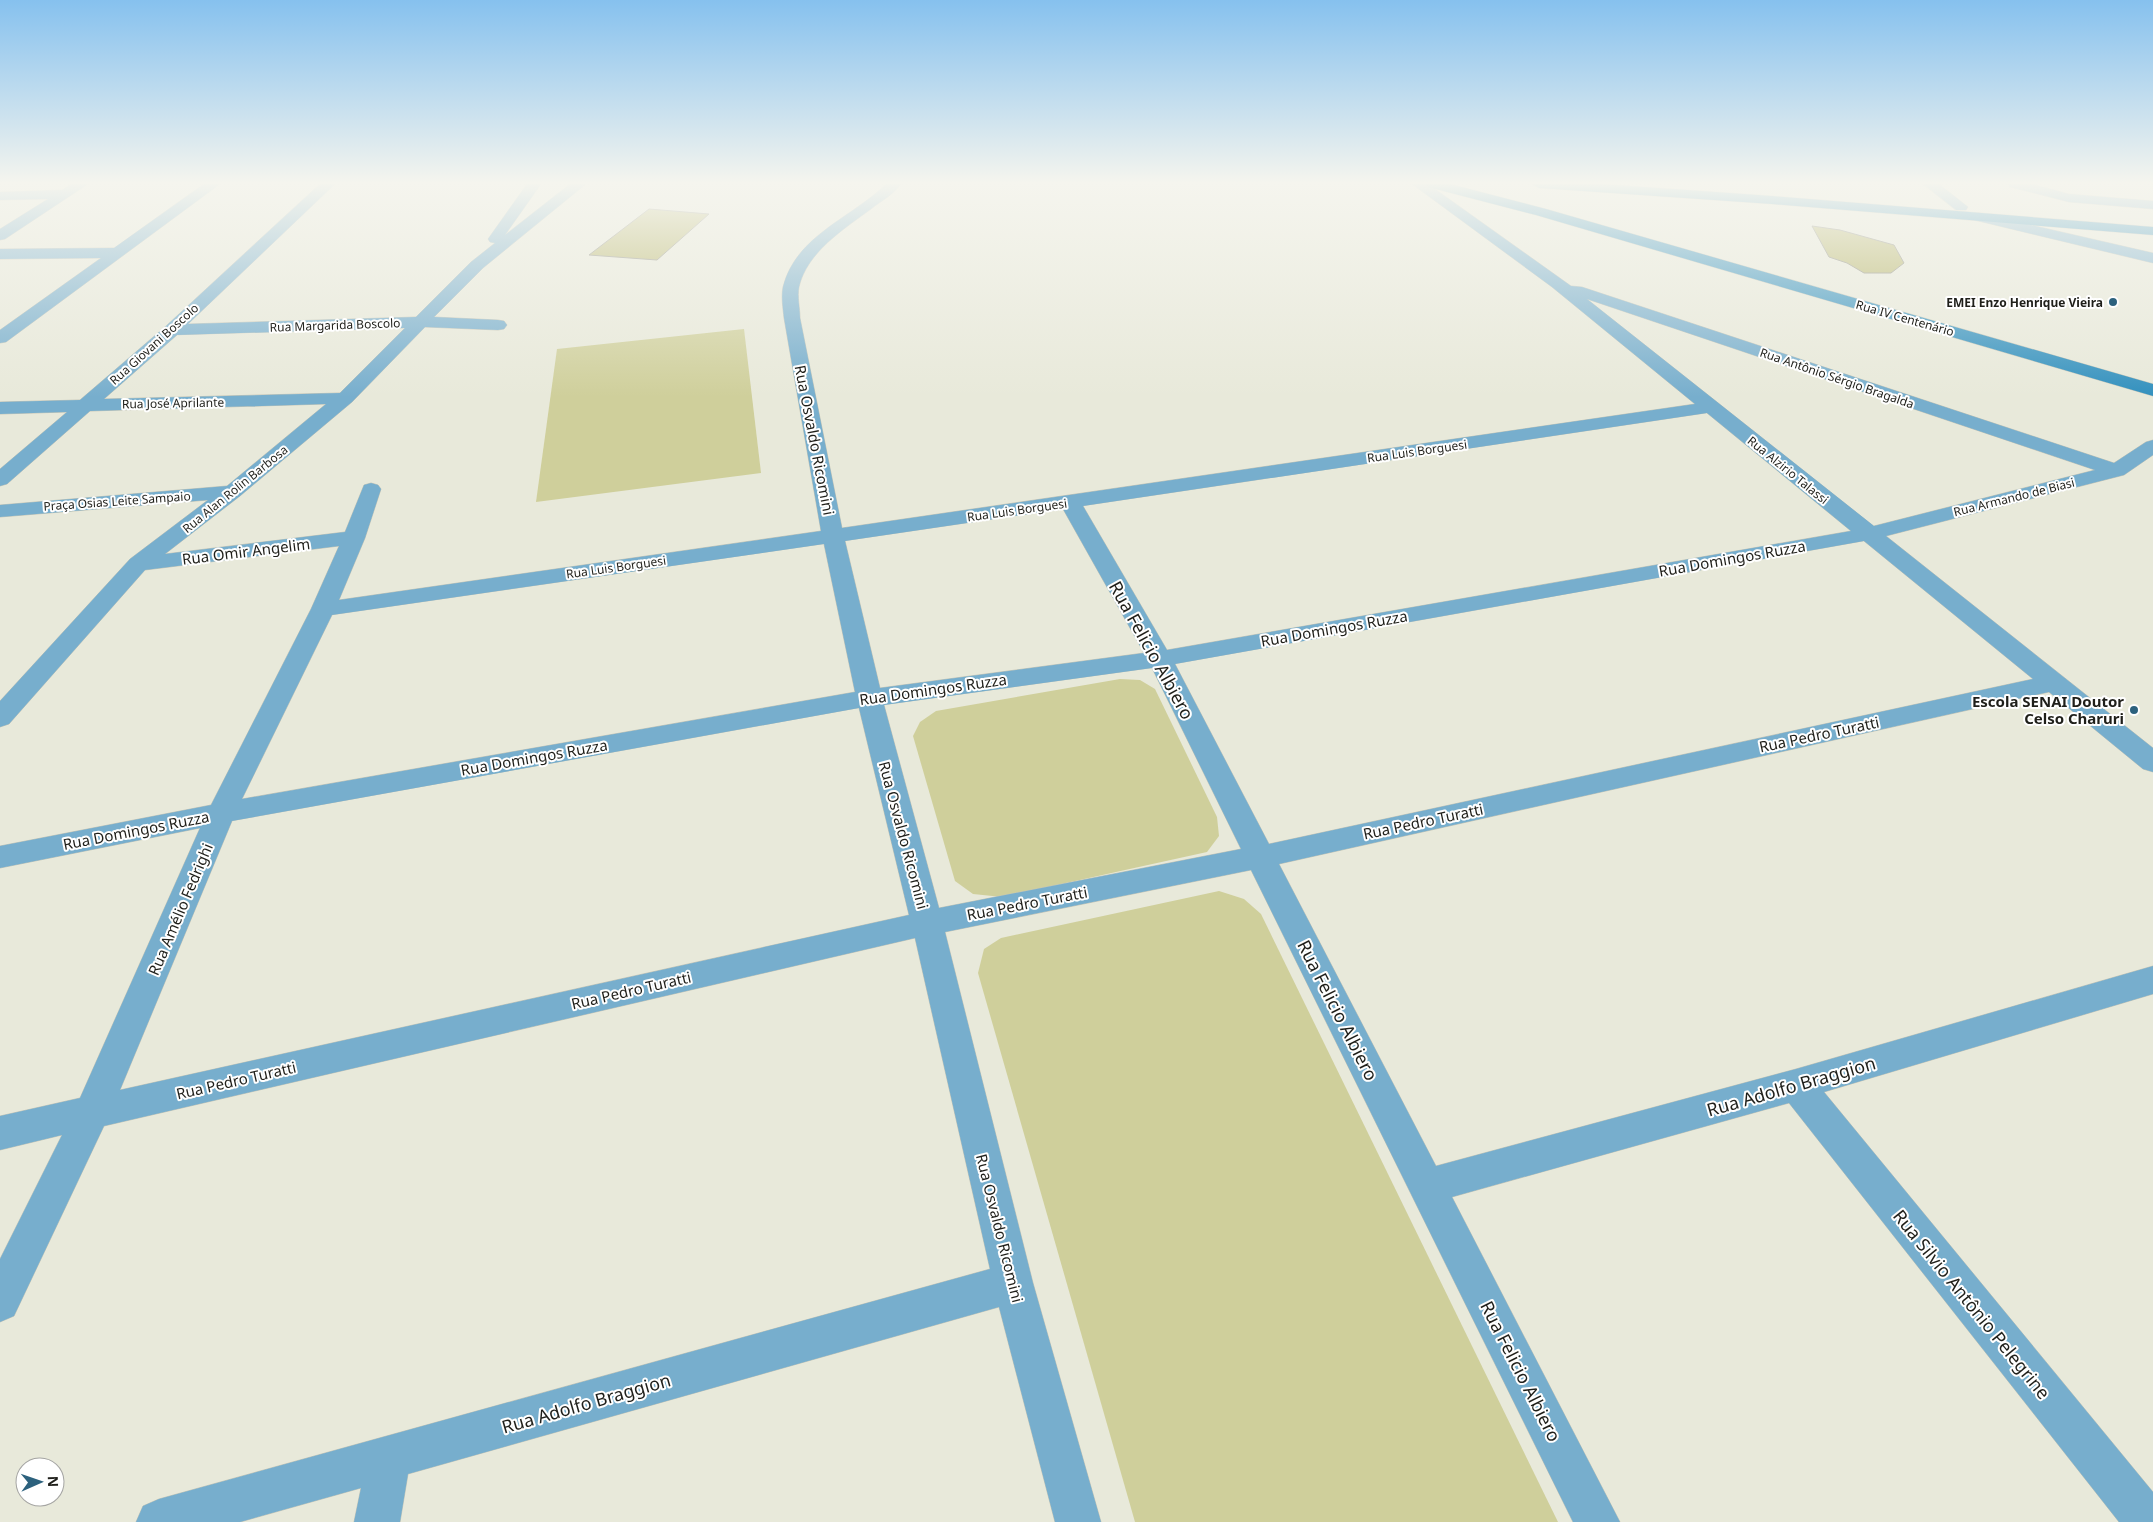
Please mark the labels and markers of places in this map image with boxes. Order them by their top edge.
place label: EMEI Enzo Henrique Vieira [1946,294,2103,311]
marker: EMEI Enzo Henrique Vieira [2107,296,2119,308]
place label: Escola SENAI Doutor Celso Charuri [1972,691,2124,728]
marker: Escola SENAI Doutor Celso Charuri [2128,704,2140,716]

